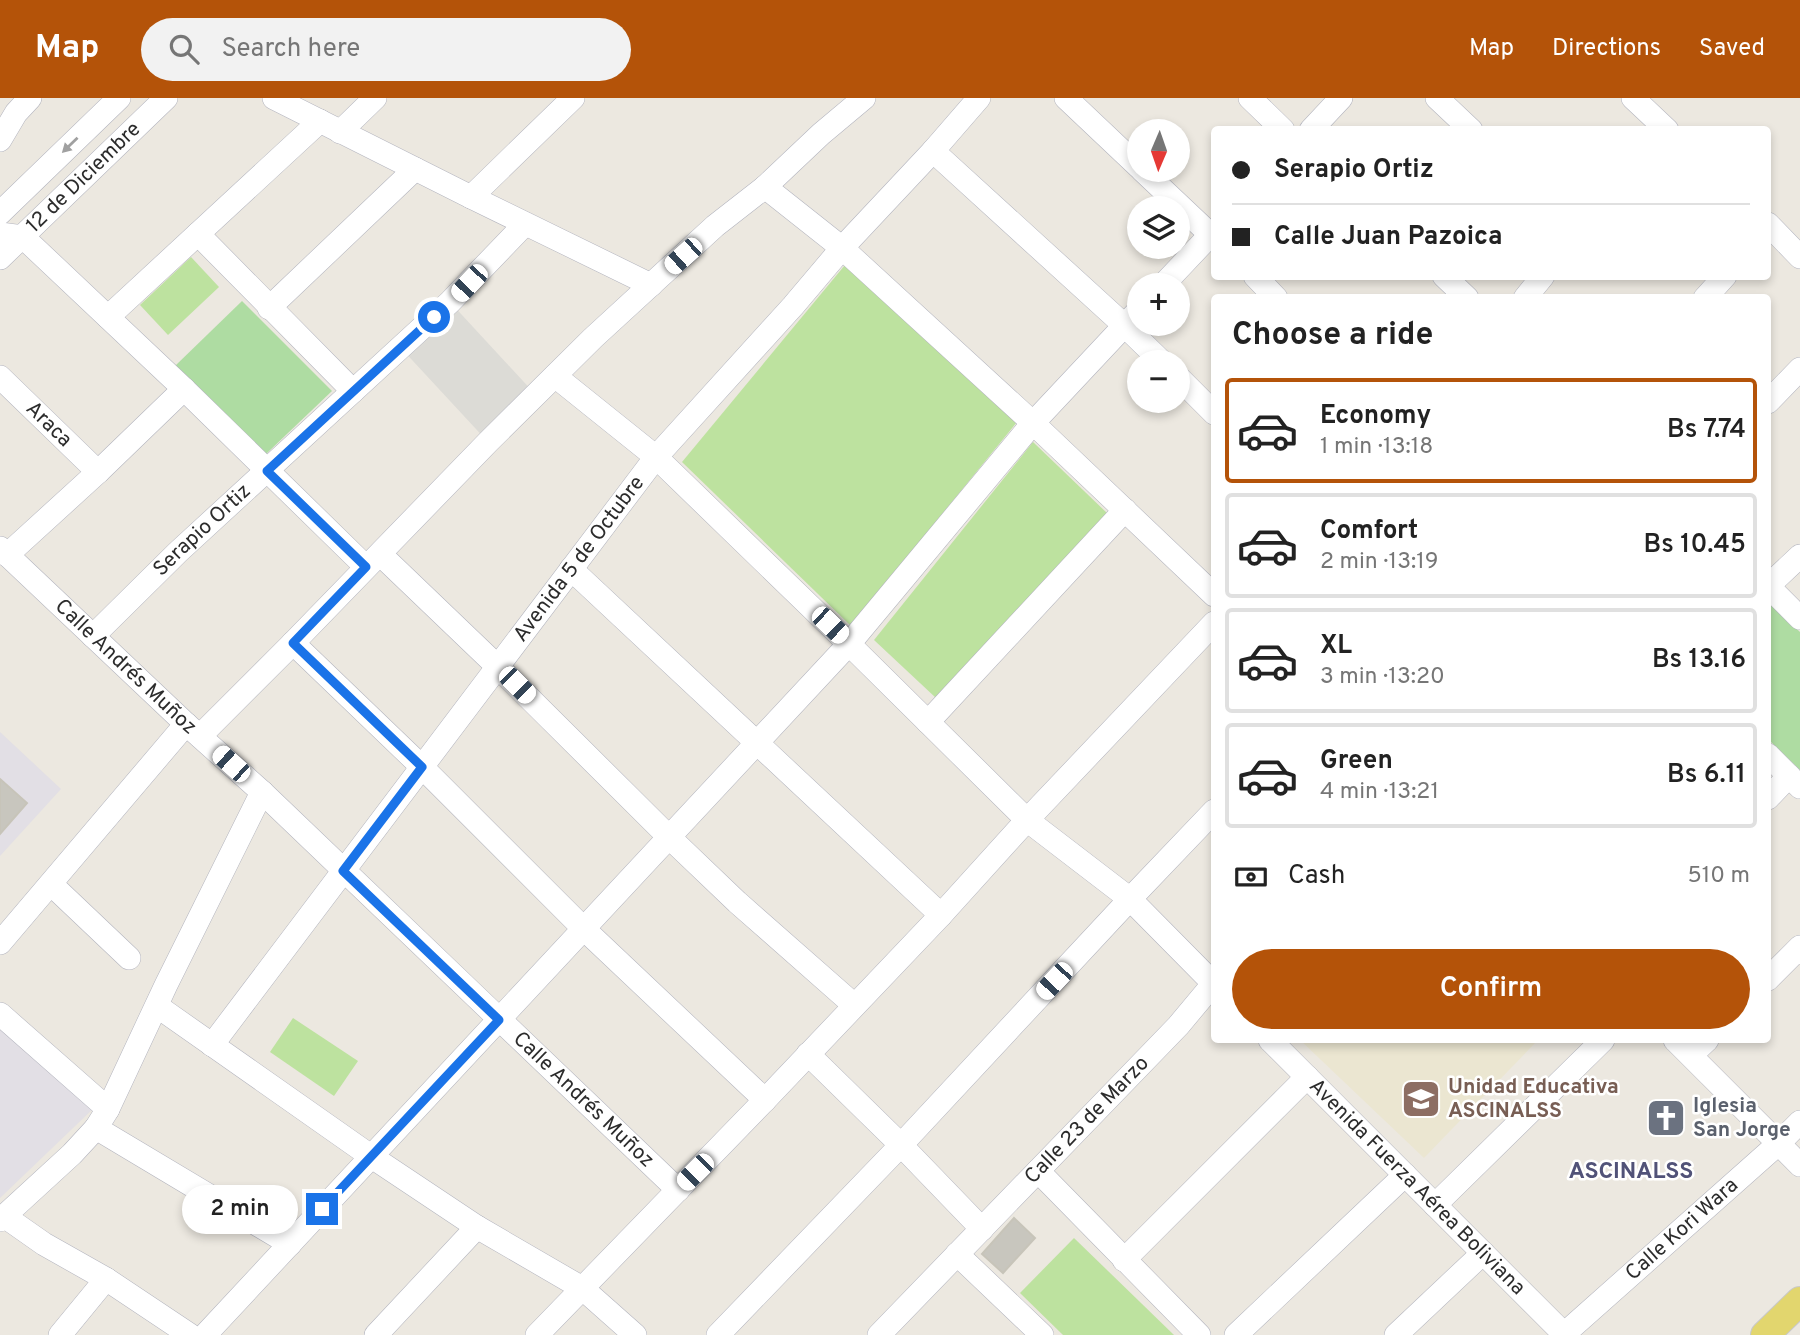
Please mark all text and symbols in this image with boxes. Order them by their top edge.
search box [141,18,631,81]
text: Map [35,28,99,70]
icon: search [165,30,203,68]
text: Search here [221,33,360,66]
text: Map [1469,34,1514,64]
text: Directions [1552,34,1661,64]
text: Saved [1699,34,1765,64]
street label: 12 de Diciembre [20,116,147,239]
north arrow [1127,119,1190,182]
map controls [1127,119,1190,413]
one-way arrow [62,137,79,153]
text: Serapio Ortiz [1274,154,1434,187]
button: layers [1127,196,1190,259]
text: Calle Juan Pazoica [1274,221,1503,254]
car [661,234,706,278]
car [447,260,492,306]
button: + [1127,273,1190,336]
route start [418,301,450,333]
text: Choose a ride [1232,316,1433,356]
button: − [1127,350,1190,413]
street label: Araca [20,396,78,453]
icon: car [1236,399,1299,462]
text: Economy [1320,400,1431,433]
text: Bs 7.74 [1667,414,1746,447]
text: 1 min · 13:18 [1320,433,1433,462]
street label: Avenida 5 de Octubre [507,470,651,648]
street label: Serapio Ortiz [148,478,257,582]
icon: car [1236,514,1299,577]
text: Comfort [1320,515,1418,548]
text: Bs 10.45 [1644,529,1746,562]
text: 2 min · 13:19 [1320,548,1438,577]
street label: Calle Andrés Muñoz [49,593,202,741]
car [808,603,853,647]
icon: car [1236,629,1299,692]
text: XL [1320,630,1352,663]
text: Bs 13.16 [1652,644,1746,677]
car [495,663,540,707]
text: 3 min · 13:20 [1320,663,1445,692]
car [209,742,254,786]
icon: car [1236,744,1299,807]
text: Green [1320,745,1393,778]
text: Bs 6.11 [1667,759,1746,792]
text: 4 min · 13:21 [1320,778,1439,807]
icon: cash [1232,858,1270,896]
text: Cash [1288,860,1345,893]
text: 510 m [1687,862,1750,891]
button: Confirm [1232,949,1750,1029]
car [1032,958,1077,1004]
street label: Calle Andrés Muñoz [507,1026,660,1174]
street label: Calle 23 de Marzo [1019,1050,1155,1190]
street label: Avenida Fuerza Aérea Boliviana [1303,1073,1531,1301]
place label: Unidad Educativa ASCINALSS [1448,1074,1619,1125]
school or university icon: Unidad Educativa ASCINALSS [1400,1078,1442,1120]
place label: Iglesia San Jorge [1693,1093,1791,1144]
church icon: Iglesia San Jorge [1645,1097,1687,1139]
car [673,1150,718,1194]
district label: ASCINALSS [1569,1158,1693,1187]
street label: Calle Kori Wara [1620,1172,1744,1287]
callout: 2 min [182,1184,298,1234]
route end [306,1193,338,1225]
text: 2 min [210,1195,270,1224]

